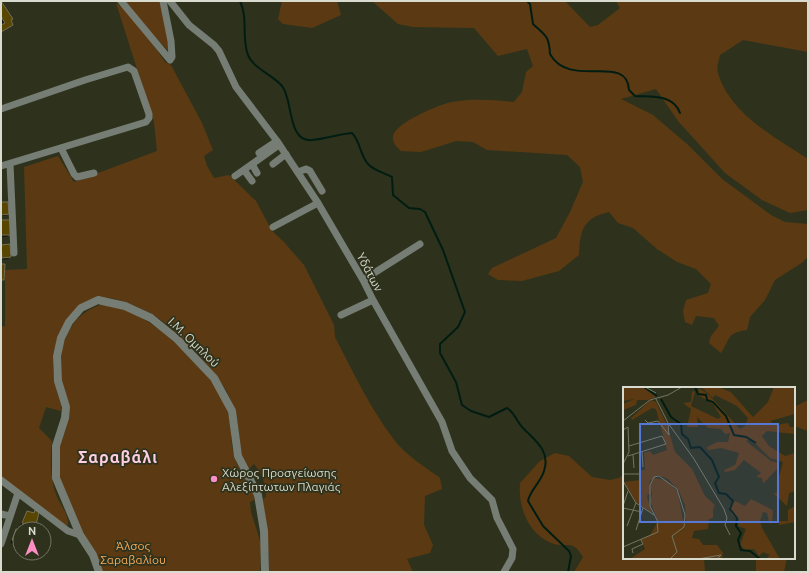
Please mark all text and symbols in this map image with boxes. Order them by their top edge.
street label: Υδάτων [354,250,386,294]
street label: Ι.Μ. Ομπλού [166,315,222,369]
inset map [623,387,795,559]
district label: Σαραβάλι [78,448,158,466]
place label: Χώρος Προσγείωσης Αλεξίπτωτων Πλαγιάς [222,466,341,494]
marker: Χώρος Προσγείωσης Αλεξίπτωτων Πλαγιάς [209,474,219,484]
north arrow [12,521,52,561]
text: N [28,525,36,537]
park label: Άλσος Σαραβαλίου [100,539,166,566]

